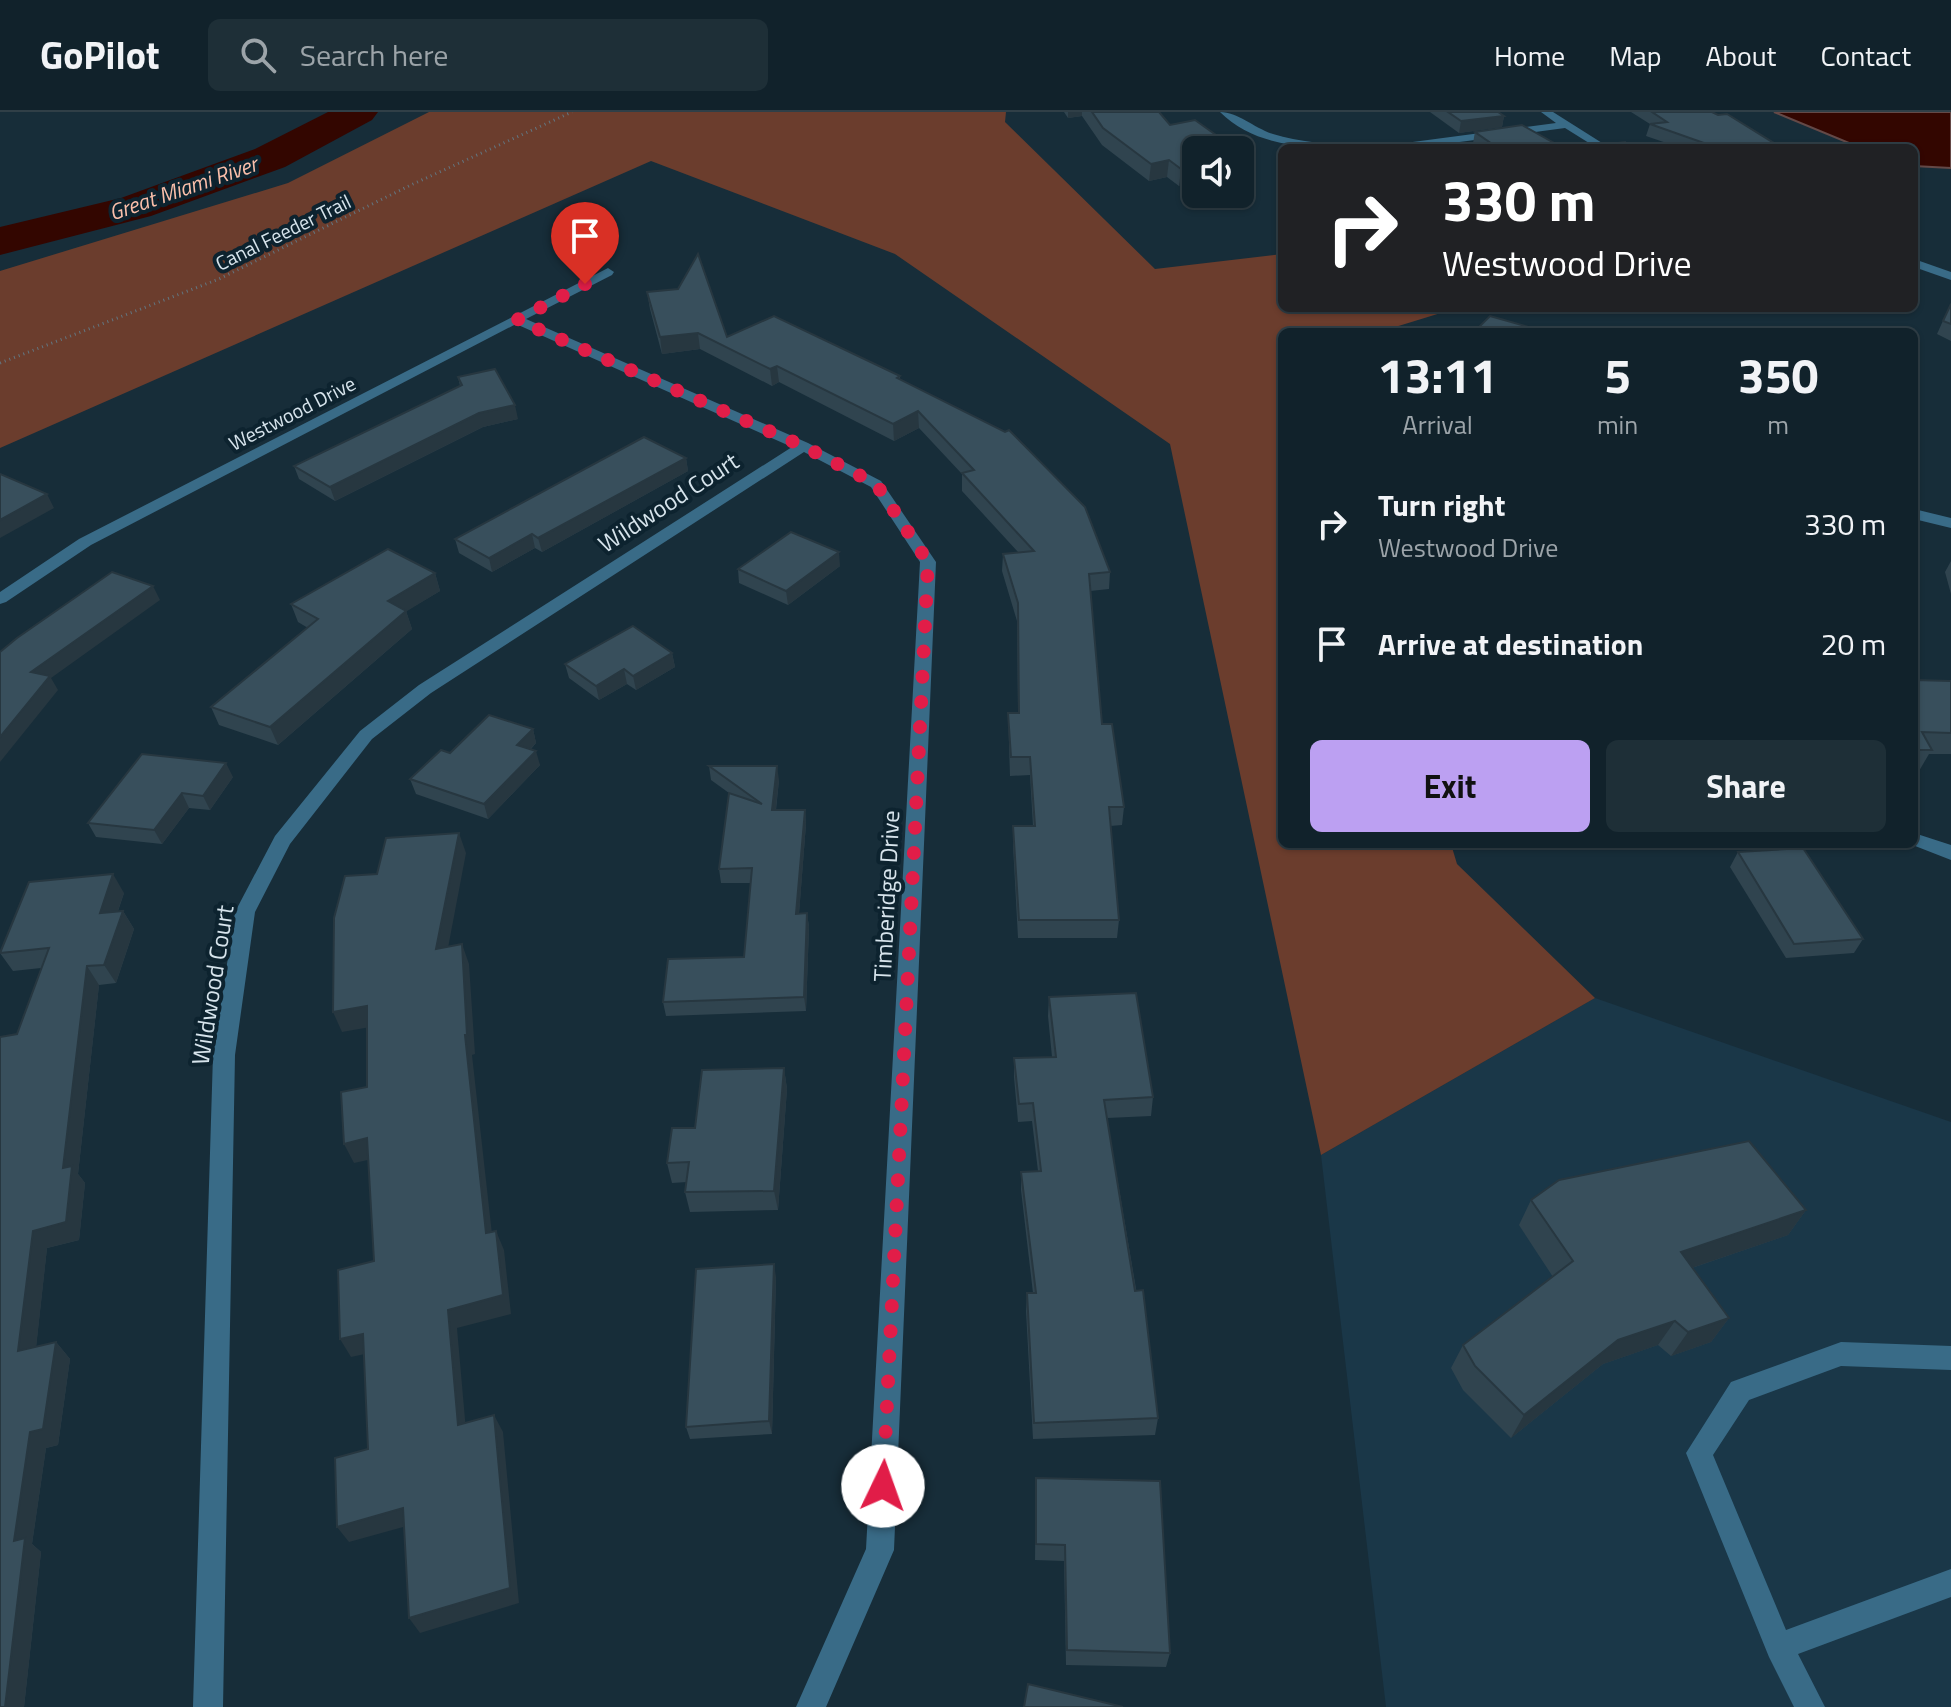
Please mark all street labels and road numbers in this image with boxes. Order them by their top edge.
street label: Canal Feeder Trail [210,186,356,278]
street label: Westwood Drive [223,368,361,458]
street label: Wildwood Court [591,443,746,561]
street label: Timberidge Drive [864,810,908,982]
street label: Wildwood Court [182,902,242,1067]

